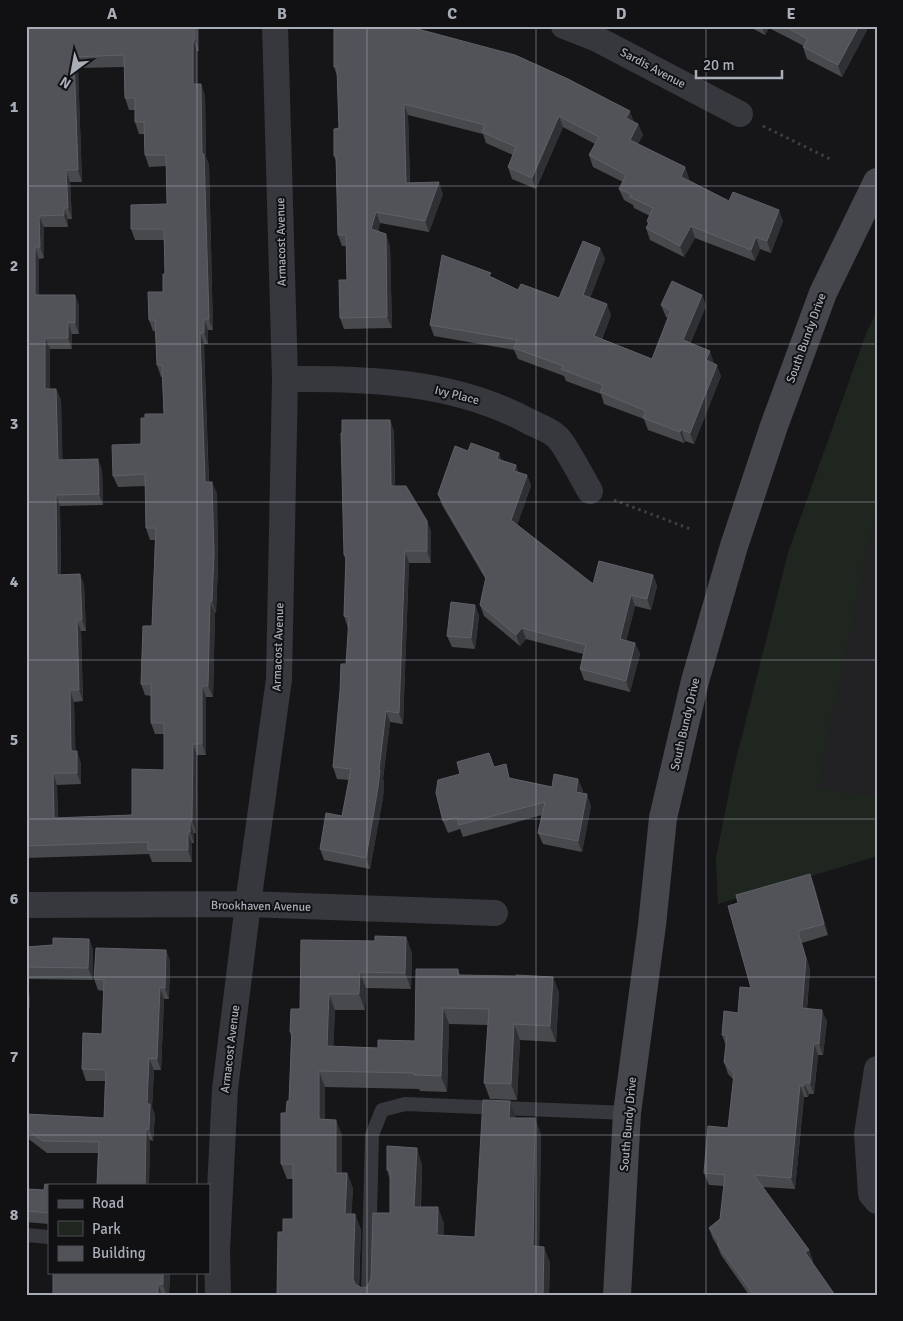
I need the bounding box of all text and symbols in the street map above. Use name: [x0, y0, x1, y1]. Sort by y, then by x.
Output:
text: A: [107, 4, 118, 24]
text: B: [277, 4, 287, 24]
text: C: [447, 4, 457, 24]
text: D: [616, 4, 627, 24]
text: E: [786, 4, 796, 24]
street label: Sardis Avenue: [617, 45, 688, 92]
north arrow: [48, 48, 98, 98]
scale bar: [696, 48, 782, 80]
text: 20 m: [703, 56, 734, 74]
text: N: [57, 73, 74, 92]
text: 1: [10, 97, 19, 117]
street label: Armacost Avenue: [273, 197, 290, 287]
text: 2: [10, 256, 18, 276]
street label: South Bundy Drive: [783, 291, 830, 385]
street label: Ivy Place: [433, 383, 481, 408]
text: 3: [10, 414, 18, 434]
text: 4: [10, 572, 19, 592]
street label: Armacost Avenue: [269, 602, 288, 692]
street label: South Bundy Drive: [668, 676, 703, 772]
text: 5: [10, 730, 18, 750]
text: 6: [10, 889, 19, 909]
street label: Brookhaven Avenue: [211, 898, 311, 915]
street label: Armacost Avenue: [218, 1004, 243, 1094]
text: 7: [10, 1047, 19, 1067]
street label: South Bundy Drive: [617, 1076, 640, 1172]
legend: [48, 1184, 210, 1274]
text: Road: [92, 1194, 124, 1212]
text: 8: [10, 1205, 19, 1225]
text: Park: [92, 1220, 121, 1238]
text: Building: [92, 1244, 146, 1262]

